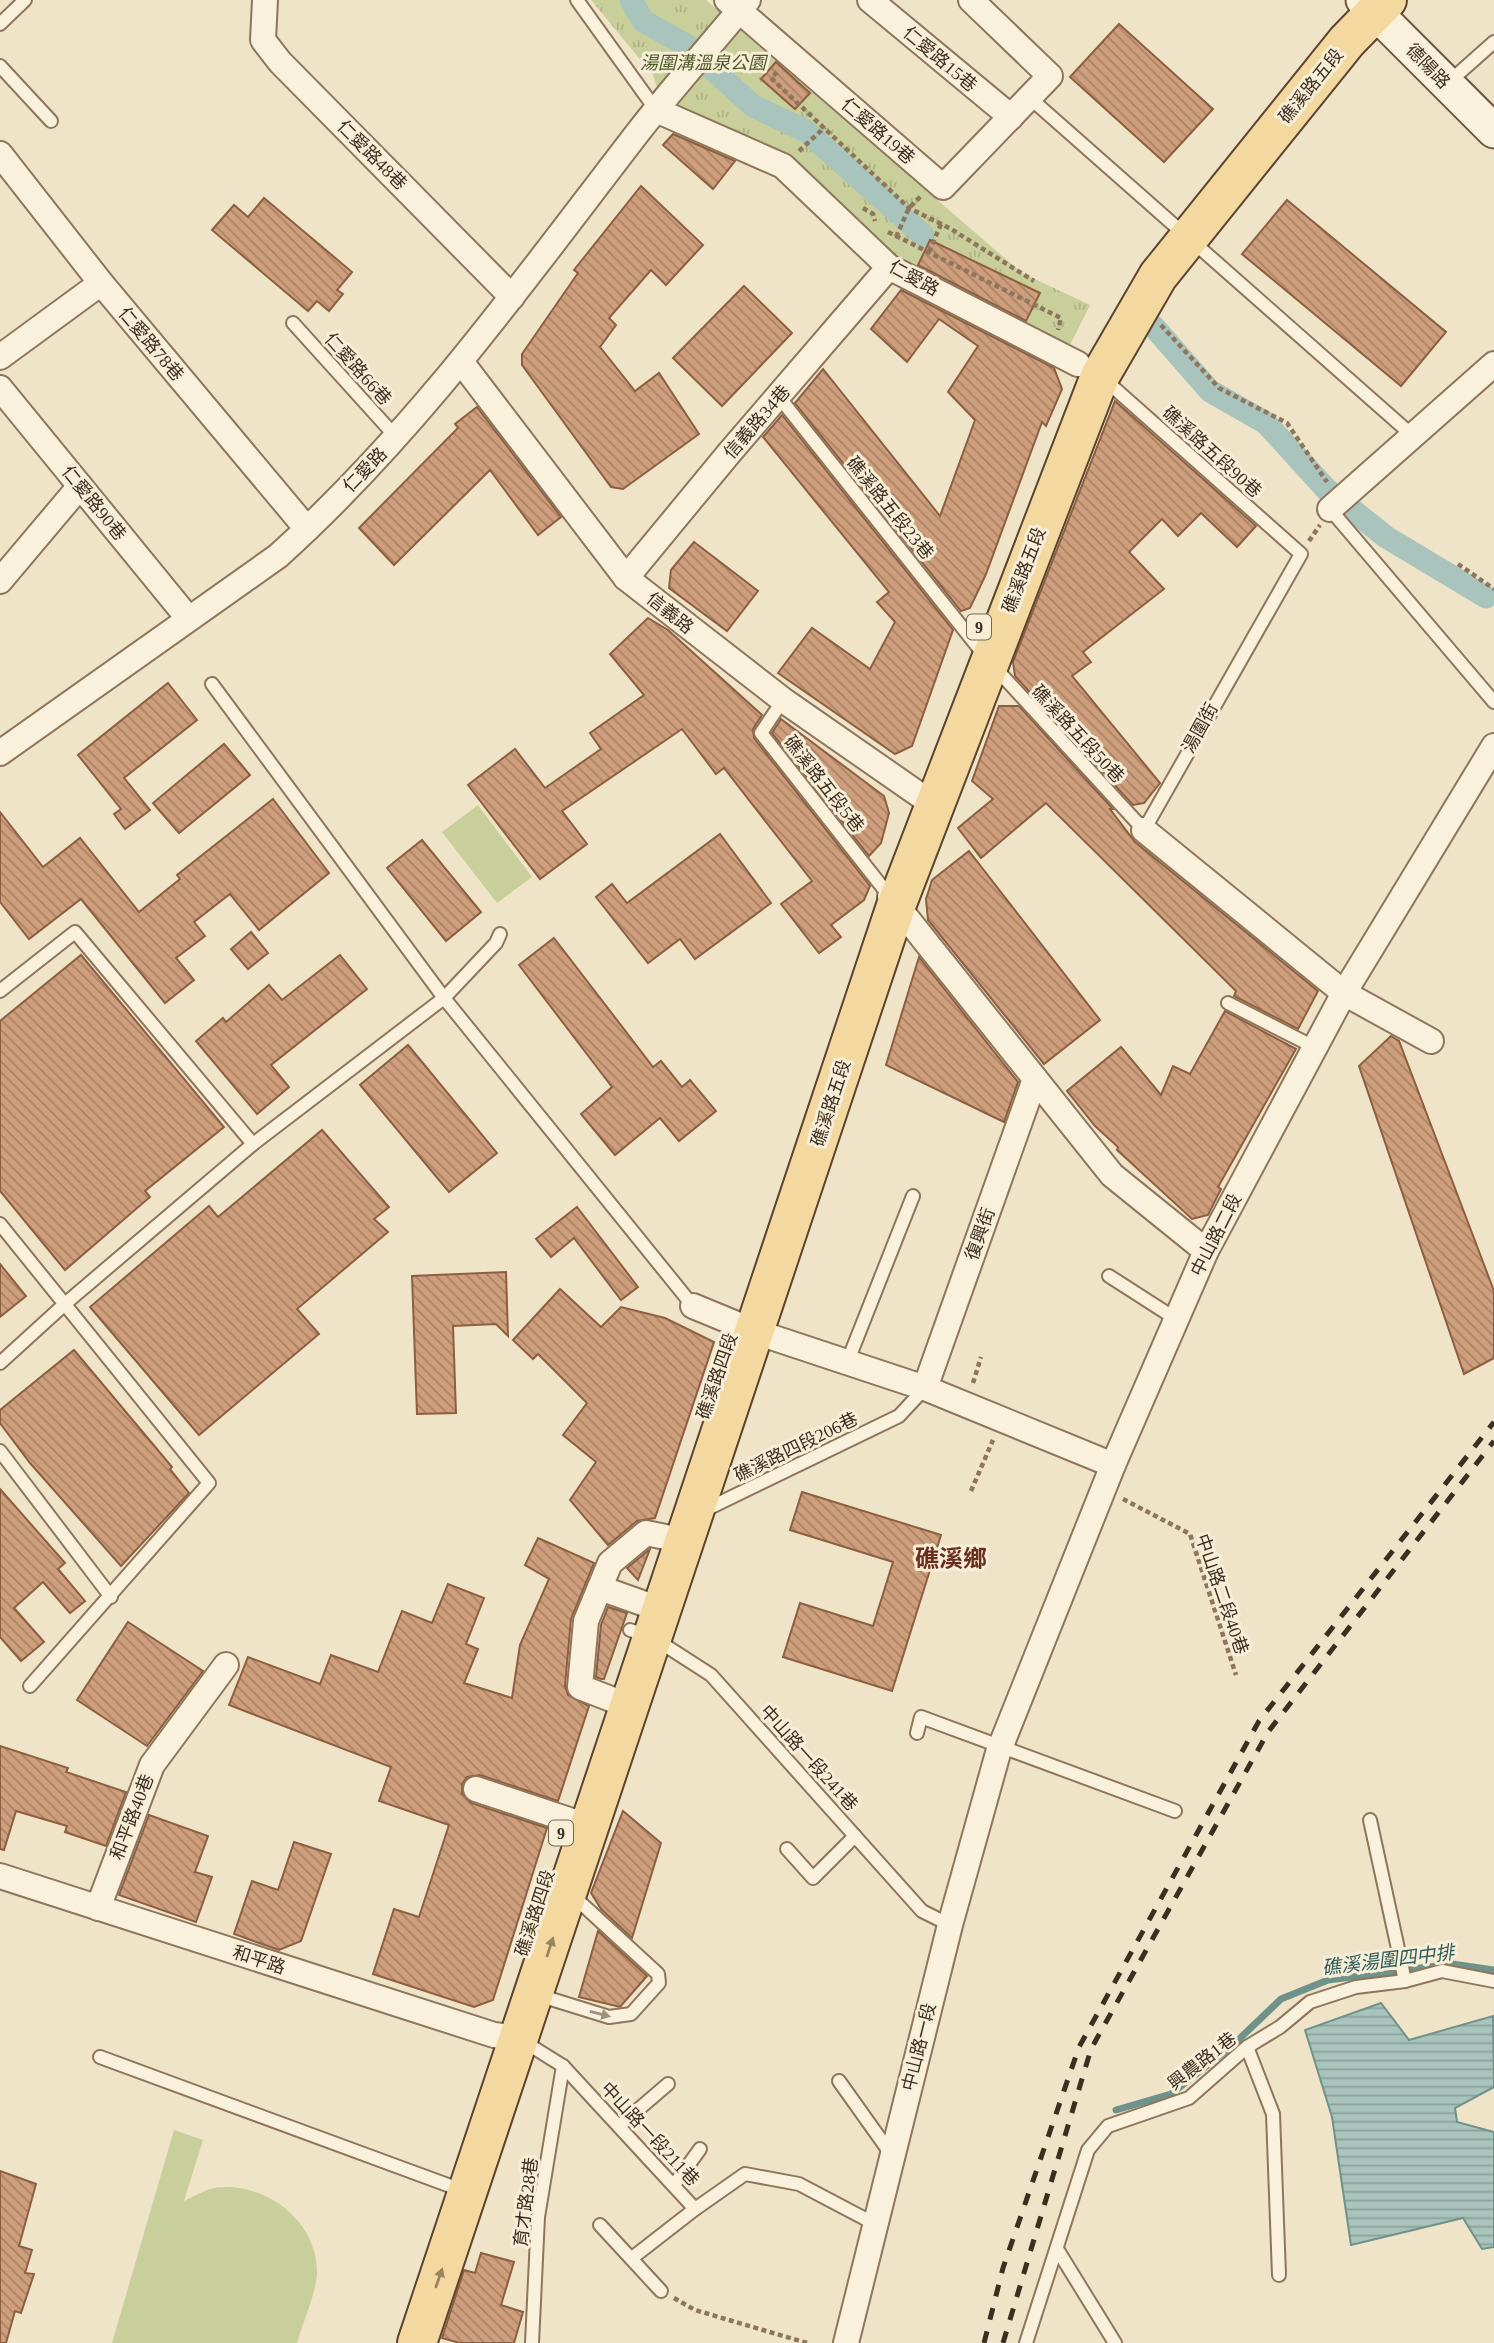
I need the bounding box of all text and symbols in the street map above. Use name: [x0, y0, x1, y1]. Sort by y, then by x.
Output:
street label: 仁愛路15巷: [899, 22, 981, 96]
street label: 德陽路: [1402, 40, 1454, 92]
street label: 礁溪路五段: [1275, 45, 1347, 127]
park label: 湯圍溝溫泉公園: [640, 53, 769, 73]
street label: 仁愛路19巷: [837, 94, 919, 168]
street label: 仁愛路48巷: [333, 116, 411, 194]
street label: 仁愛路: [886, 256, 942, 300]
street label: 仁愛路78巷: [114, 303, 188, 385]
street label: 仁愛路66巷: [320, 329, 396, 409]
street label: 信義路34巷: [720, 381, 794, 463]
street label: 礁溪路五段90巷: [1158, 402, 1266, 502]
street label: 仁愛路: [339, 444, 391, 496]
street label: 礁溪路五段23巷: [843, 453, 937, 563]
street label: 仁愛路90巷: [58, 462, 130, 544]
street label: 礁溪路五段: [999, 524, 1049, 616]
street label: 信義路: [643, 588, 697, 638]
road number: 9: [967, 614, 991, 640]
street label: 礁溪路五段50巷: [1028, 681, 1128, 787]
street label: 湯圍街: [1178, 700, 1222, 756]
street label: 礁溪路五段5巷: [780, 732, 868, 836]
street label: 礁溪路五段: [808, 1057, 854, 1149]
street label: 中山路二段: [1187, 1190, 1245, 1280]
street label: 復興街: [961, 1205, 999, 1263]
street label: 礁溪路四段: [693, 1330, 741, 1422]
street label: 礁溪路四段206巷: [731, 1408, 861, 1486]
street label: 中山路二段40巷: [1192, 1531, 1252, 1657]
district label: 礁溪鄉: [915, 1546, 987, 1572]
street label: 中山路一段241巷: [756, 1701, 862, 1815]
street label: 和平路40巷: [107, 1771, 157, 1863]
road number: 9: [549, 1820, 573, 1845]
street label: 礁溪路四段: [512, 1867, 558, 1959]
one-way arrow: [546, 1936, 556, 1957]
water label: 礁溪湯圍四中排: [1321, 1941, 1458, 1979]
street label: 和平路: [230, 1942, 288, 1978]
street label: 中山路一段: [898, 2001, 940, 2093]
one-way arrow: [589, 2009, 611, 2020]
street label: 興農路1巷: [1164, 2028, 1240, 2094]
street label: 中山路一段211巷: [597, 2078, 703, 2190]
street label: 育才路28巷: [511, 2156, 541, 2248]
one-way arrow: [434, 2268, 445, 2289]

